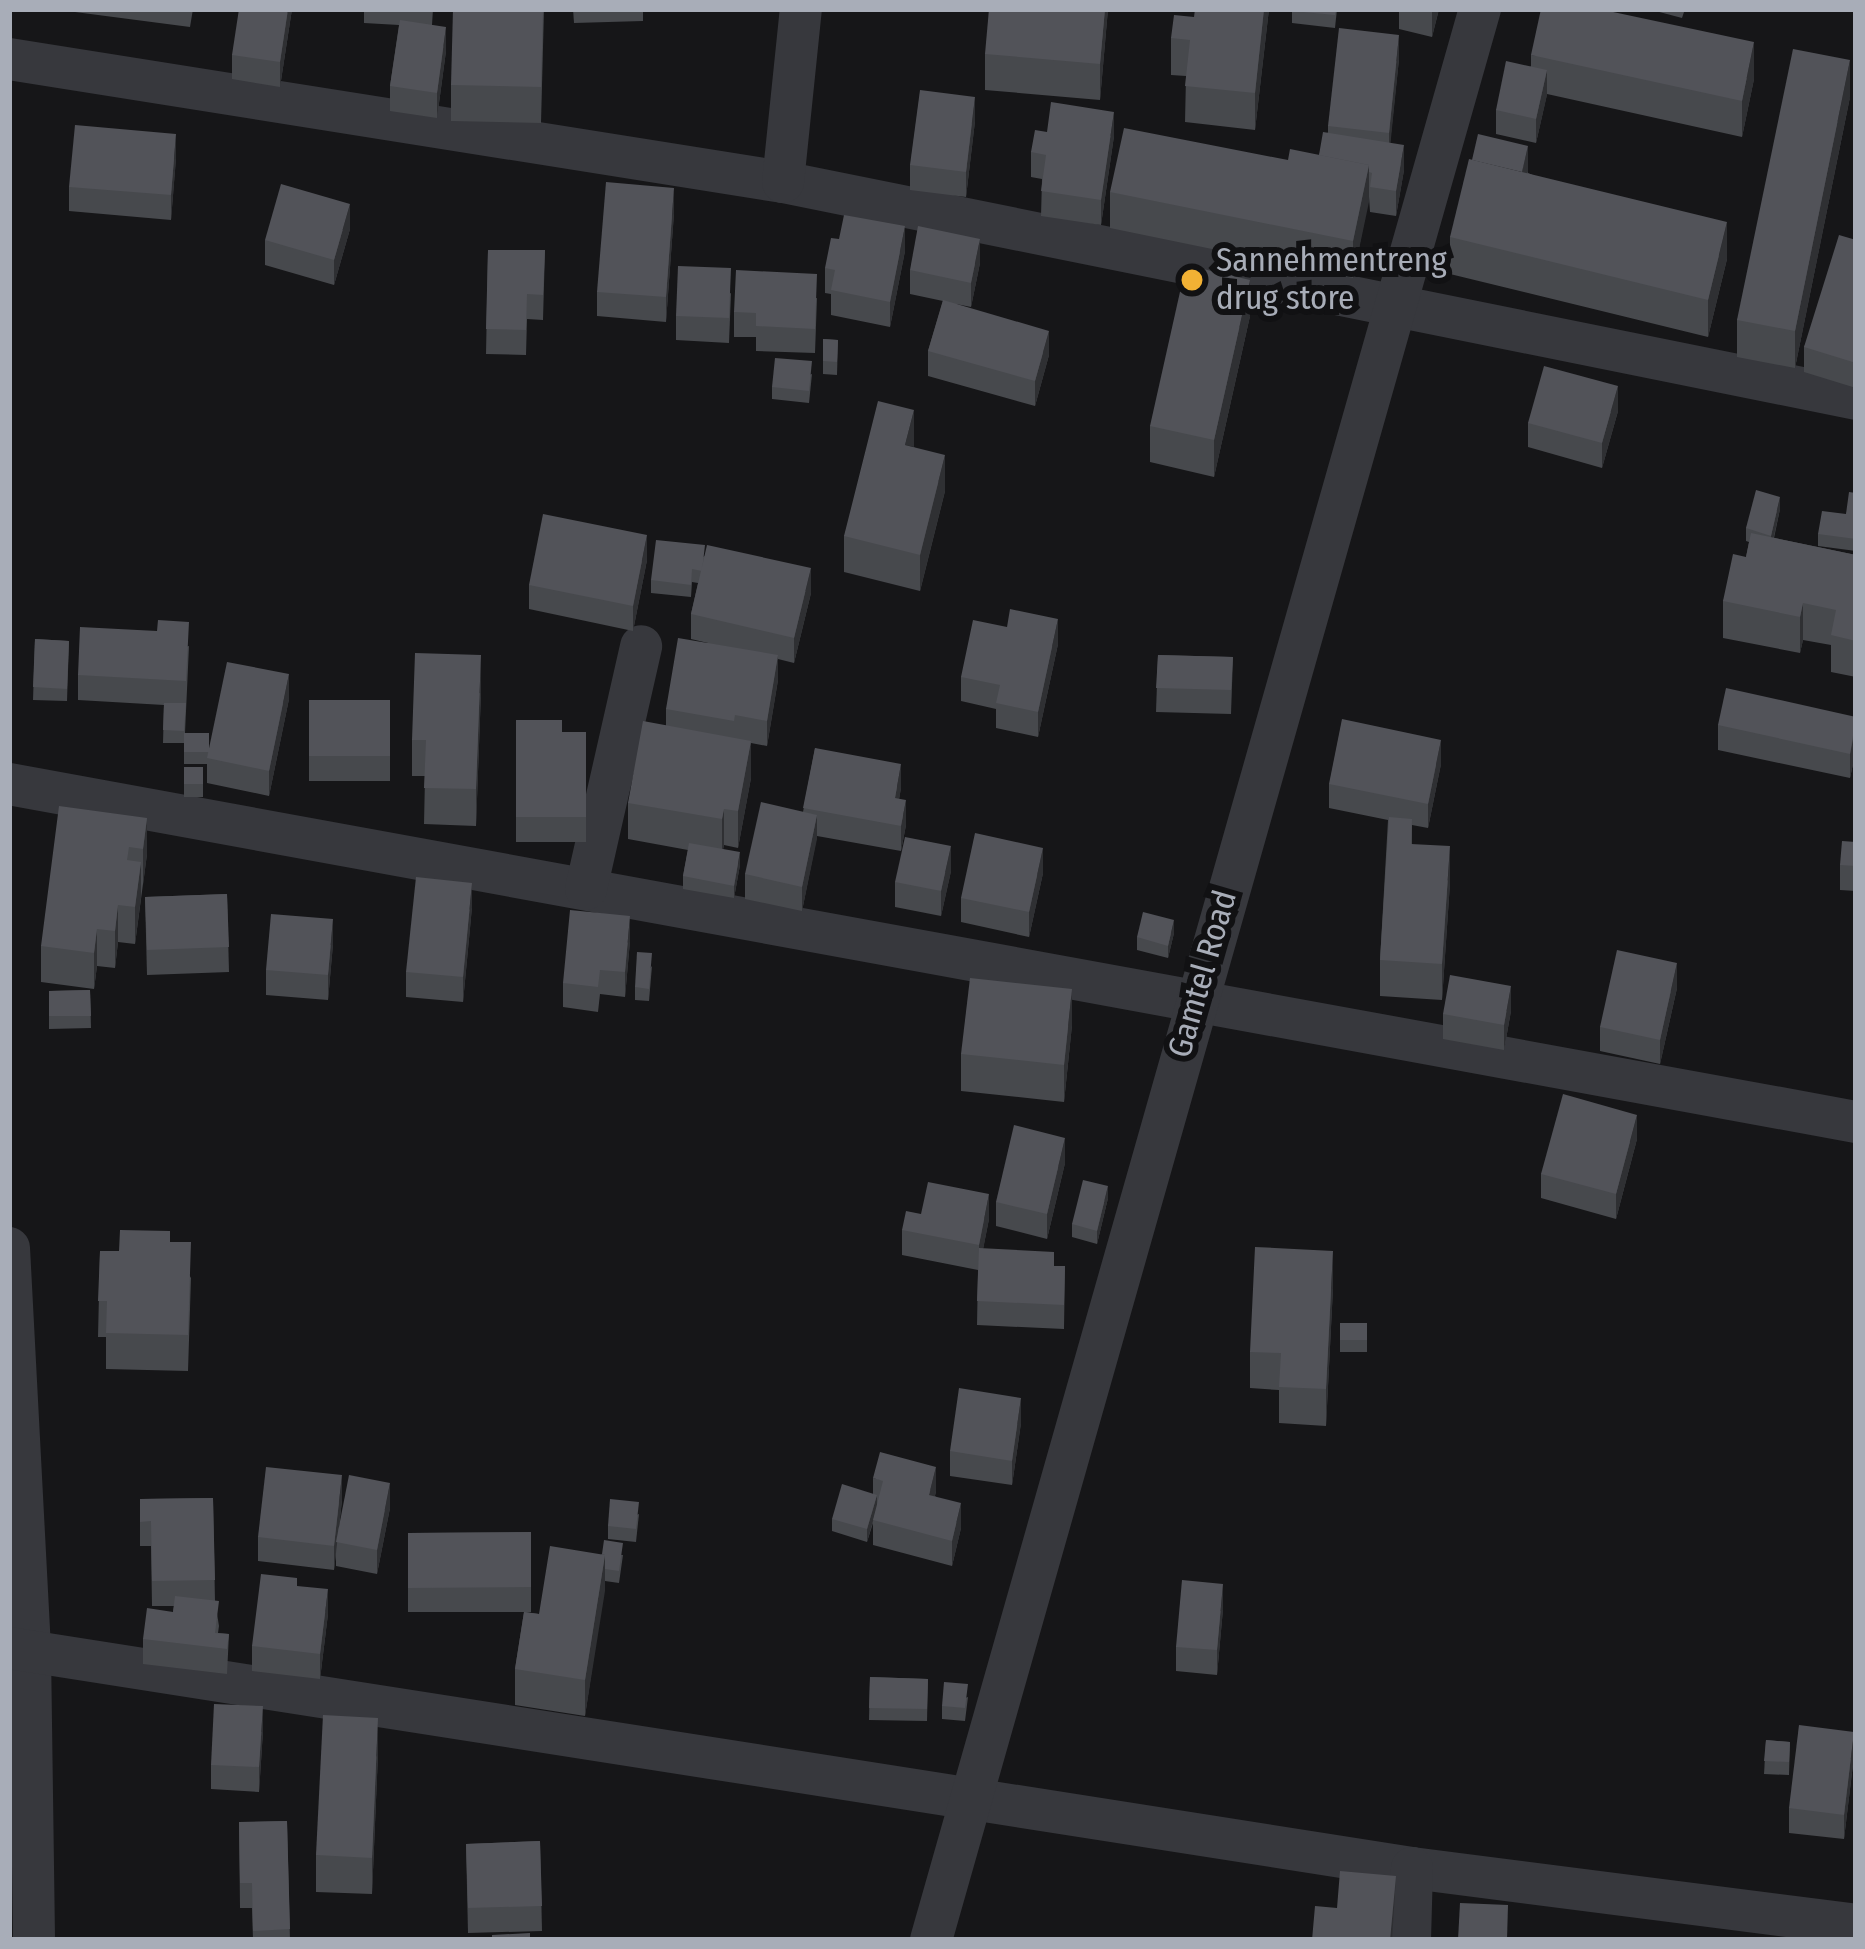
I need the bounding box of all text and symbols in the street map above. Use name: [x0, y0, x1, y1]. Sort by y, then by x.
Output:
place label: Sannehmentreng drug store: [1216, 241, 1447, 319]
marker: Sannehmentreng drug store: [1179, 267, 1205, 293]
street label: Gamtel Road: [1160, 886, 1246, 1062]

